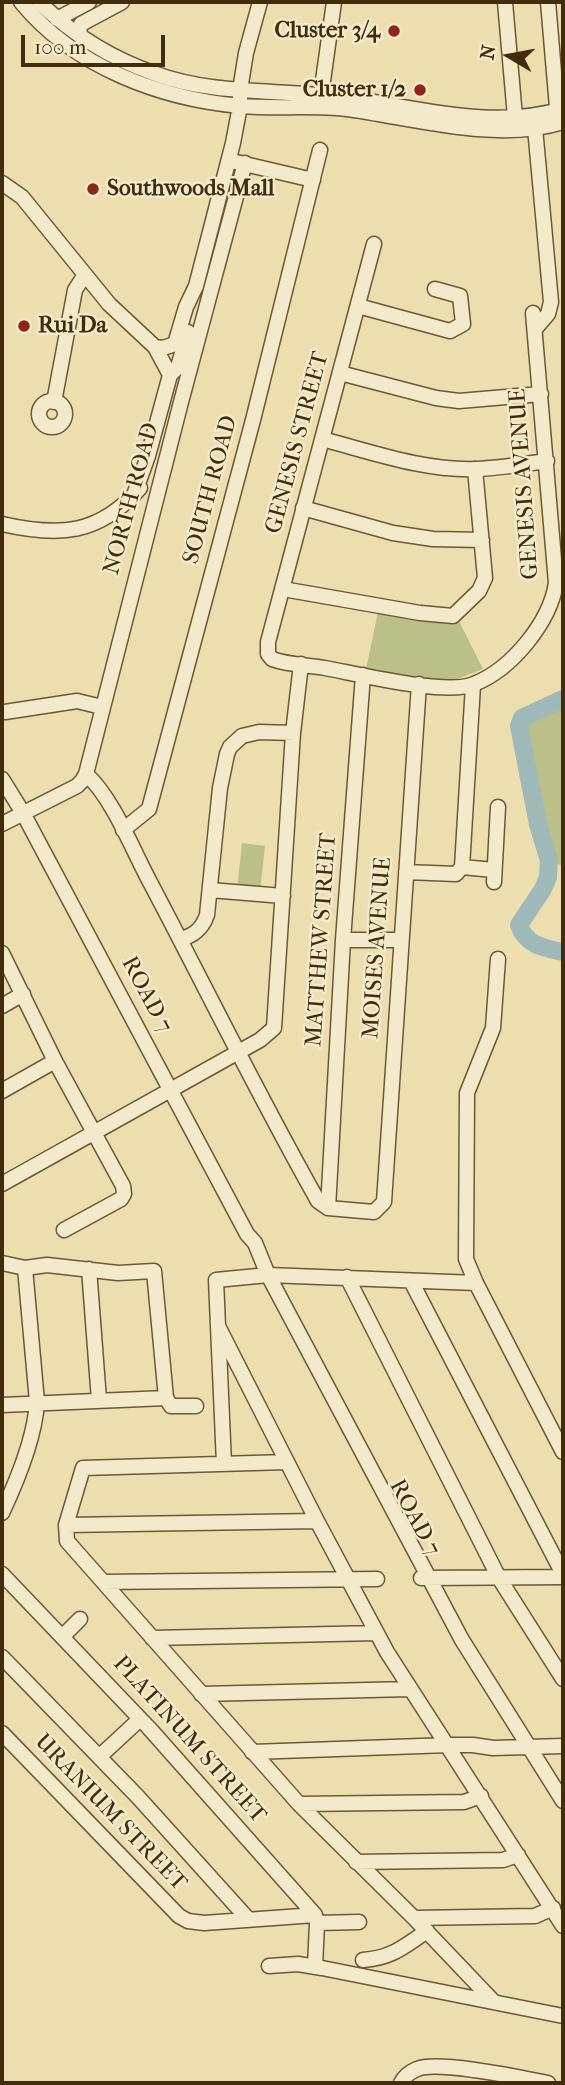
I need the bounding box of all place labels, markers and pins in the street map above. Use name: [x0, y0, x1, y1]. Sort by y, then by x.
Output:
place label: Cluster 3/4: [275, 17, 380, 45]
marker: Cluster 3/4: [386, 23, 402, 39]
place label: Cluster 1/2: [303, 76, 406, 104]
marker: Cluster 1/2: [412, 82, 428, 98]
place label: Southwoods Mall: [107, 175, 274, 203]
marker: Southwoods Mall: [85, 181, 101, 197]
place label: Rui Da: [38, 312, 107, 340]
marker: Rui Da: [16, 318, 32, 334]

